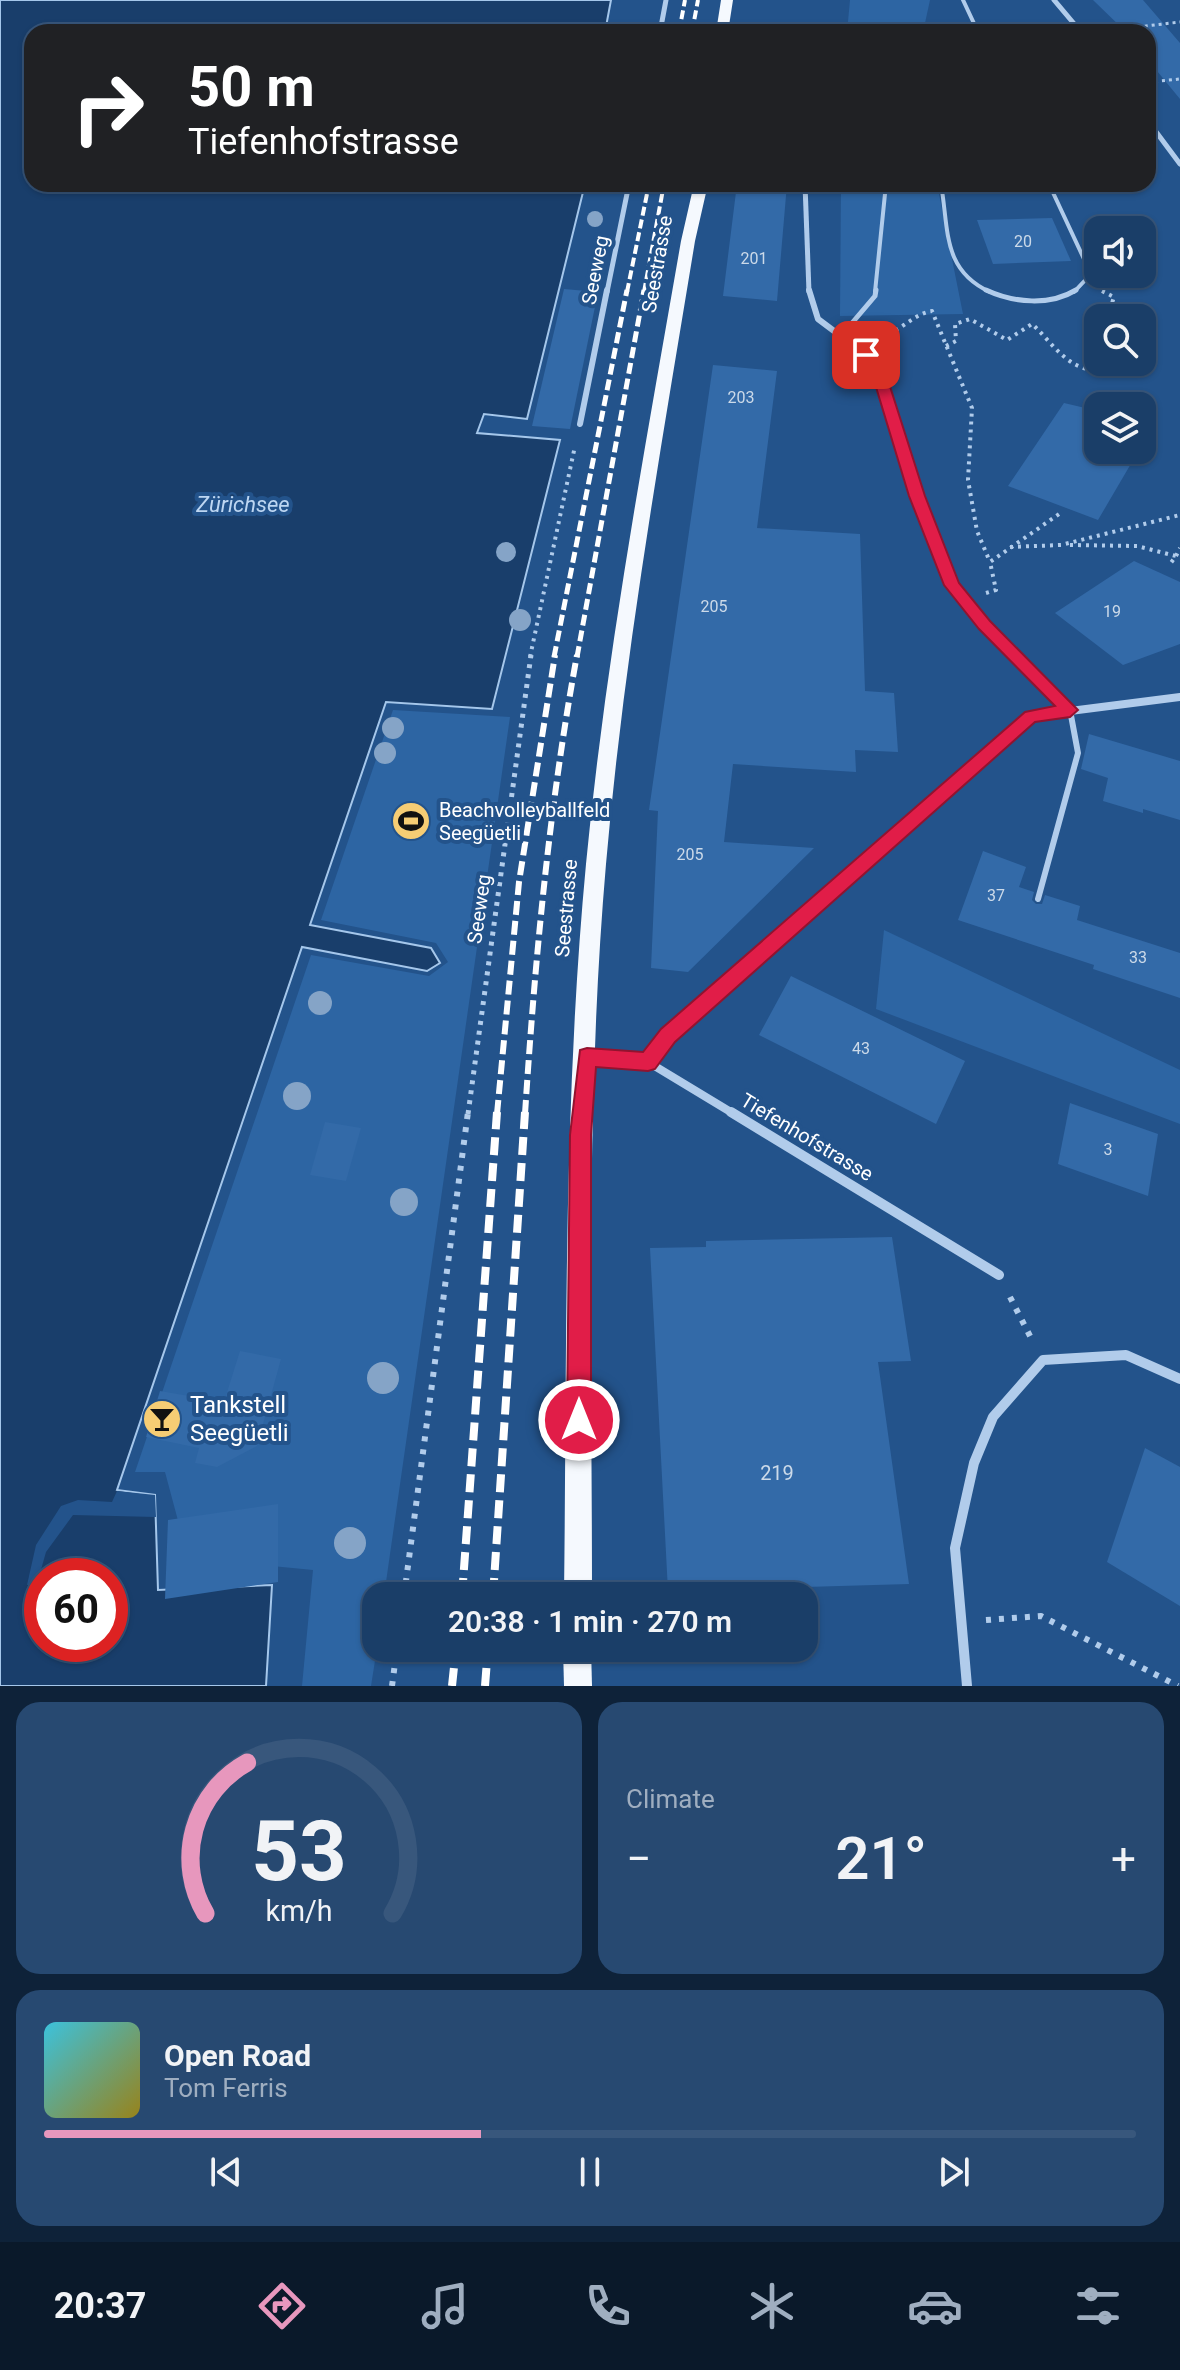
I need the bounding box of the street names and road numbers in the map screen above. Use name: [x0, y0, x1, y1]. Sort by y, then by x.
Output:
street label: Seestrasse: [637, 213, 677, 315]
street label: Seeweg: [577, 233, 613, 307]
street label: Seestrasse: [550, 858, 582, 958]
street label: Seeweg: [462, 873, 496, 945]
street label: Tiefenhofstrasse: [736, 1088, 878, 1186]

